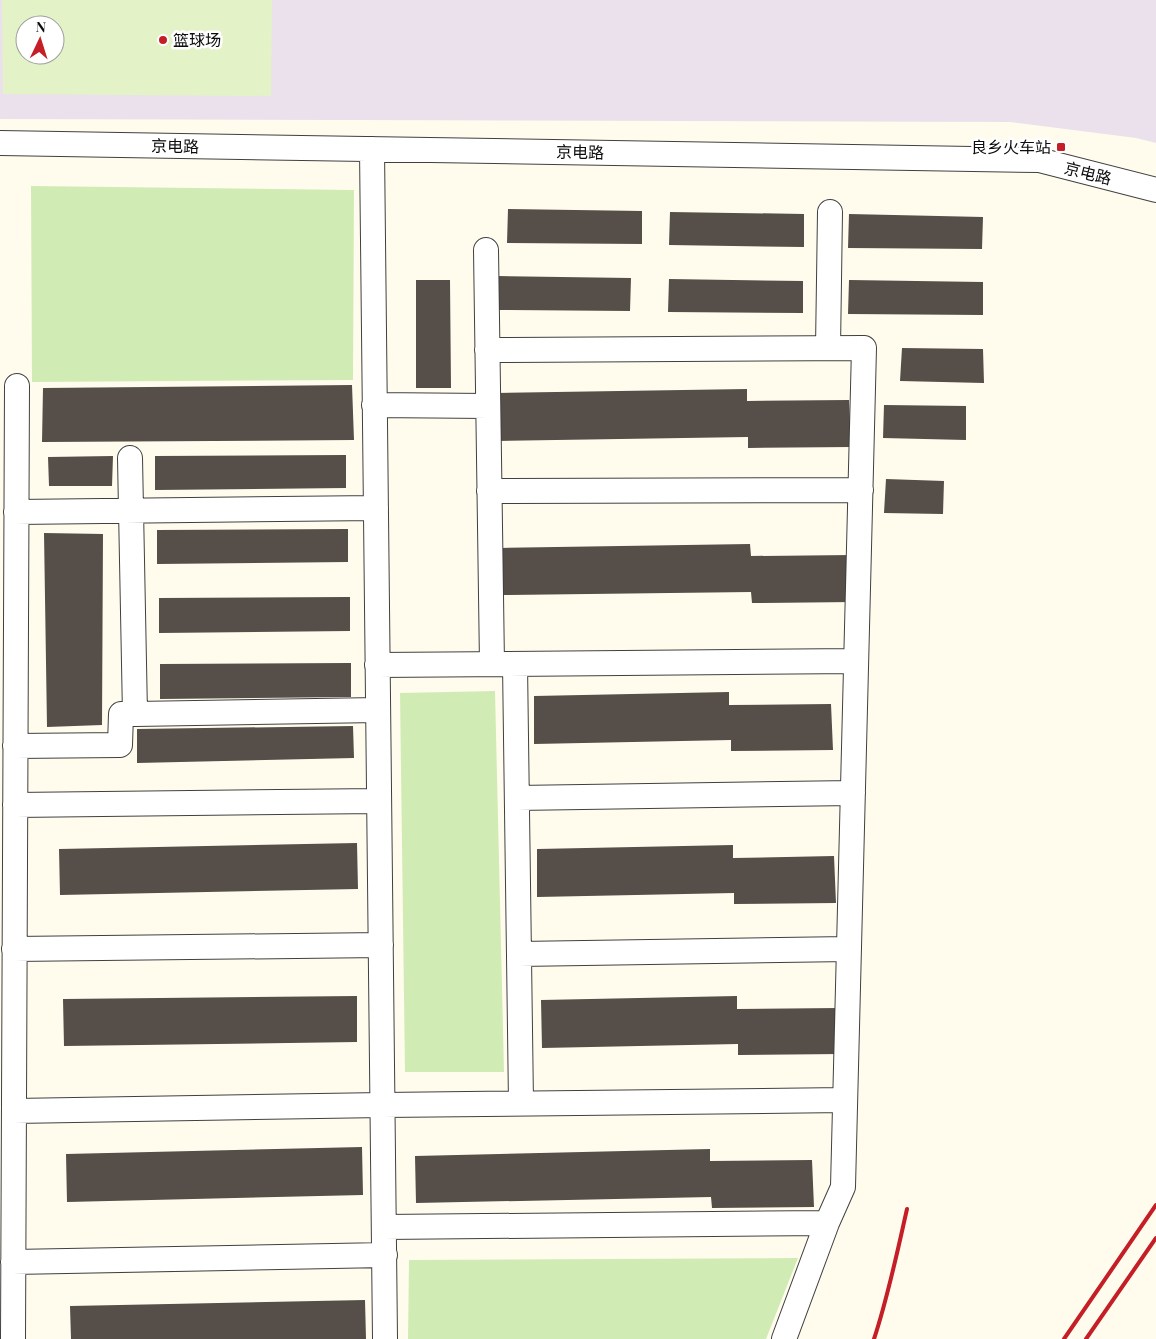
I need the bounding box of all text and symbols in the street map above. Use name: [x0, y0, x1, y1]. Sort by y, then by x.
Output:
north arrow: [15, 15, 65, 65]
text: N: [35, 17, 47, 36]
place label: 篮球场: [173, 29, 221, 50]
marker: 篮球场: [157, 34, 169, 46]
street label: 京电路: [151, 135, 199, 156]
place label: 良乡火车站: [971, 136, 1051, 157]
street label: 京电路: [556, 141, 604, 162]
marker: 良乡火车站: [1055, 141, 1067, 153]
street label: 京电路: [1062, 157, 1114, 189]

